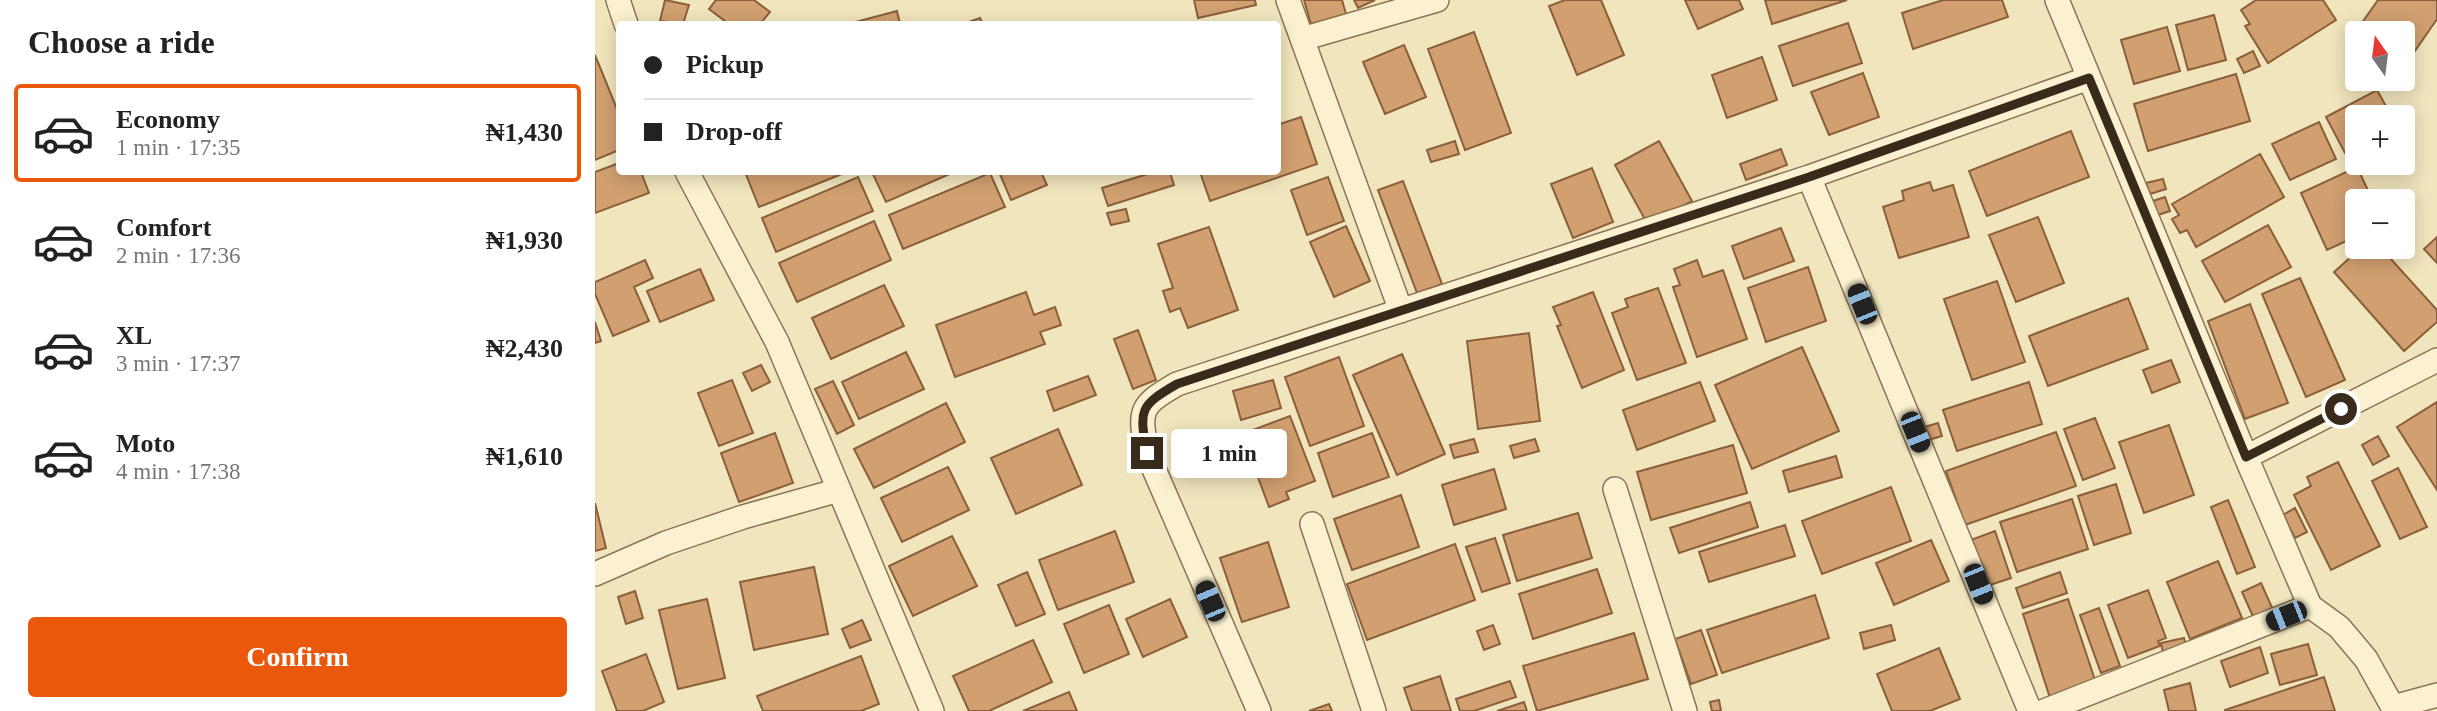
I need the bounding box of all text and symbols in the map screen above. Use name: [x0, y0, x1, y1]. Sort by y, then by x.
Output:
north arrow: [2345, 21, 2415, 91]
map controls: [2345, 21, 2415, 259]
text: Choose a ride: [28, 24, 215, 60]
text: Pickup: [686, 50, 764, 79]
icon: car: [32, 102, 95, 165]
text: Economy: [116, 105, 220, 134]
button: +: [2345, 105, 2415, 175]
text: Drop-off: [686, 117, 782, 146]
text: ₦1,430: [486, 118, 563, 147]
text: 1 min · 17:35: [116, 135, 241, 160]
button: −: [2345, 189, 2415, 259]
icon: car: [32, 210, 95, 273]
text: Comfort: [116, 213, 211, 242]
text: ₦1,930: [486, 226, 563, 255]
text: 2 min · 17:36: [116, 243, 241, 268]
car: [1845, 281, 1880, 327]
icon: car: [32, 318, 95, 381]
text: XL: [116, 321, 152, 350]
text: ₦2,430: [486, 334, 563, 363]
text: 3 min · 17:37: [116, 351, 241, 376]
route start: [2325, 393, 2357, 425]
car: [1898, 409, 1933, 455]
icon: car: [32, 426, 95, 489]
callout: 1 min: [1171, 428, 1287, 477]
text: Moto: [116, 429, 175, 458]
route end: [1131, 437, 1163, 469]
text: 1 min: [1201, 441, 1257, 466]
text: ₦1,610: [486, 442, 563, 471]
text: 4 min · 17:38: [116, 459, 241, 484]
car: [1961, 561, 1996, 607]
car: [1193, 578, 1228, 624]
car: [2263, 598, 2310, 634]
button: Confirm: [28, 617, 567, 697]

